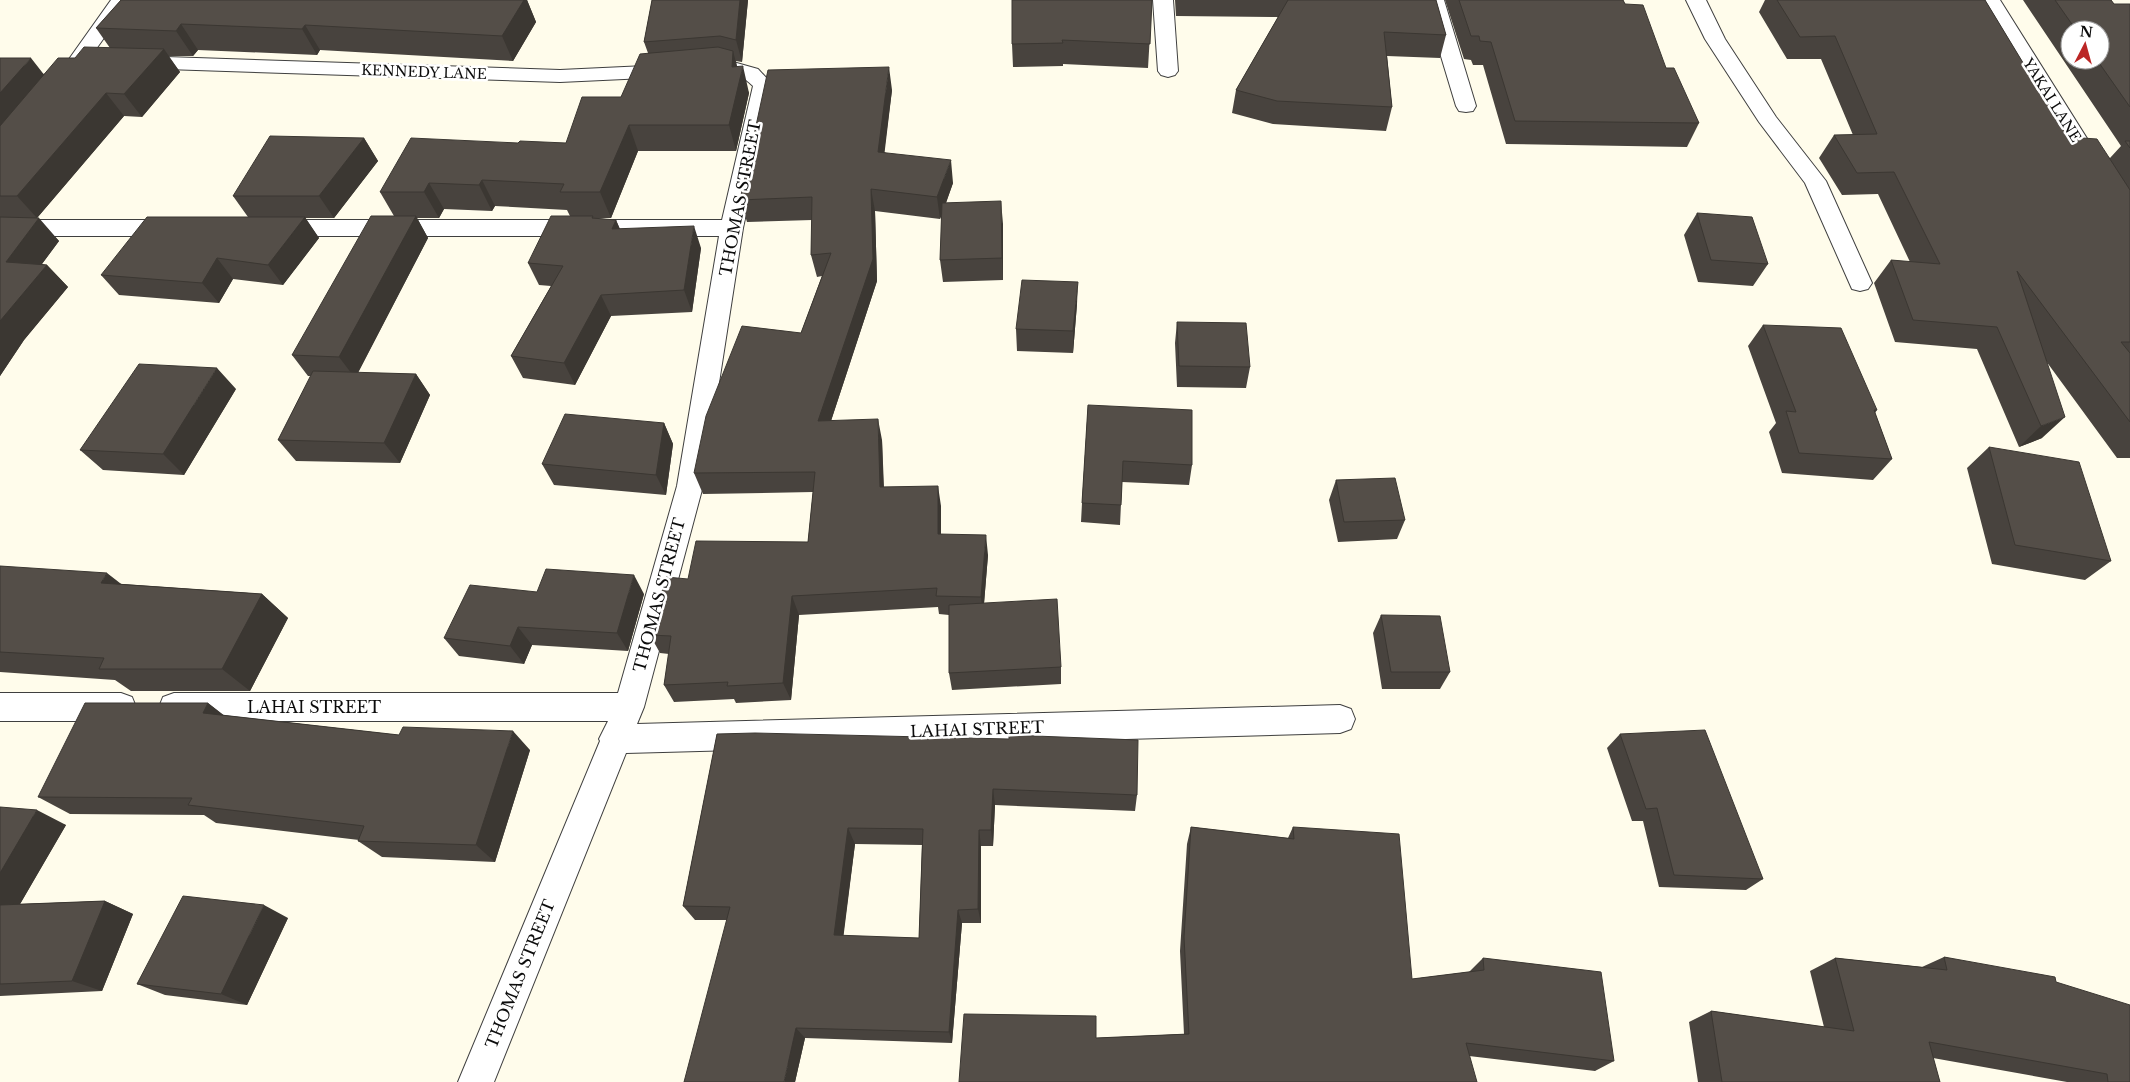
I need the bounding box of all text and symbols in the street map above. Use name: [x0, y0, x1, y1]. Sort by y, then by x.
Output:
north arrow: [2060, 20, 2110, 70]
text: N: [2079, 22, 2094, 42]
street label: YAKAI LANE: [2019, 54, 2085, 145]
street label: KENNEDY LANE: [361, 61, 487, 83]
street label: THOMAS STREET: [715, 118, 765, 278]
street label: THOMAS STREET: [629, 516, 689, 674]
street label: LAHAI STREET: [247, 697, 381, 717]
street label: LAHAI STREET: [910, 717, 1045, 741]
street label: THOMAS STREET: [481, 897, 559, 1051]

